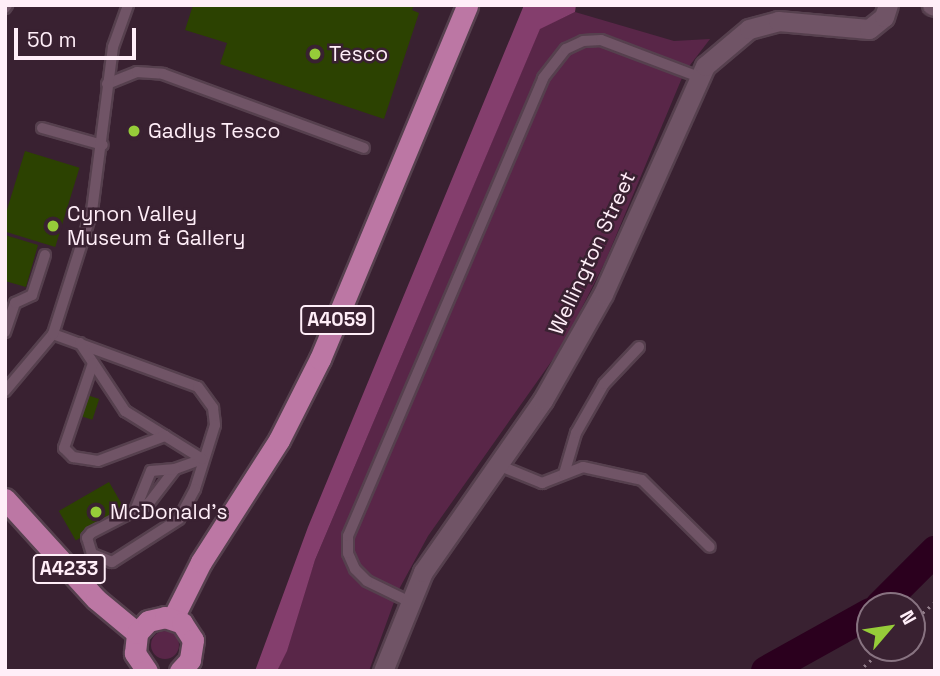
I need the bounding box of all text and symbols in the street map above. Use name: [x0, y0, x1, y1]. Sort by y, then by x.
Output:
scale bar: [18, 14, 140, 58]
text: 50 m: [27, 26, 77, 53]
place label: Tesco: [329, 41, 388, 67]
marker: Tesco: [307, 46, 323, 62]
place label: Gadlys Tesco: [148, 118, 281, 144]
marker: Gadlys Tesco: [126, 123, 142, 139]
street label: Wellington Street: [543, 167, 641, 339]
place label: Cynon Valley Museum & Gallery: [67, 201, 245, 251]
marker: Cynon Valley Museum & Gallery: [45, 218, 61, 234]
road number: A4059: [298, 304, 376, 336]
place label: McDonald's: [110, 499, 228, 525]
marker: McDonald's: [88, 504, 104, 520]
road number: A4233: [32, 554, 106, 584]
north arrow: [856, 592, 926, 662]
text: N: [894, 606, 922, 629]

